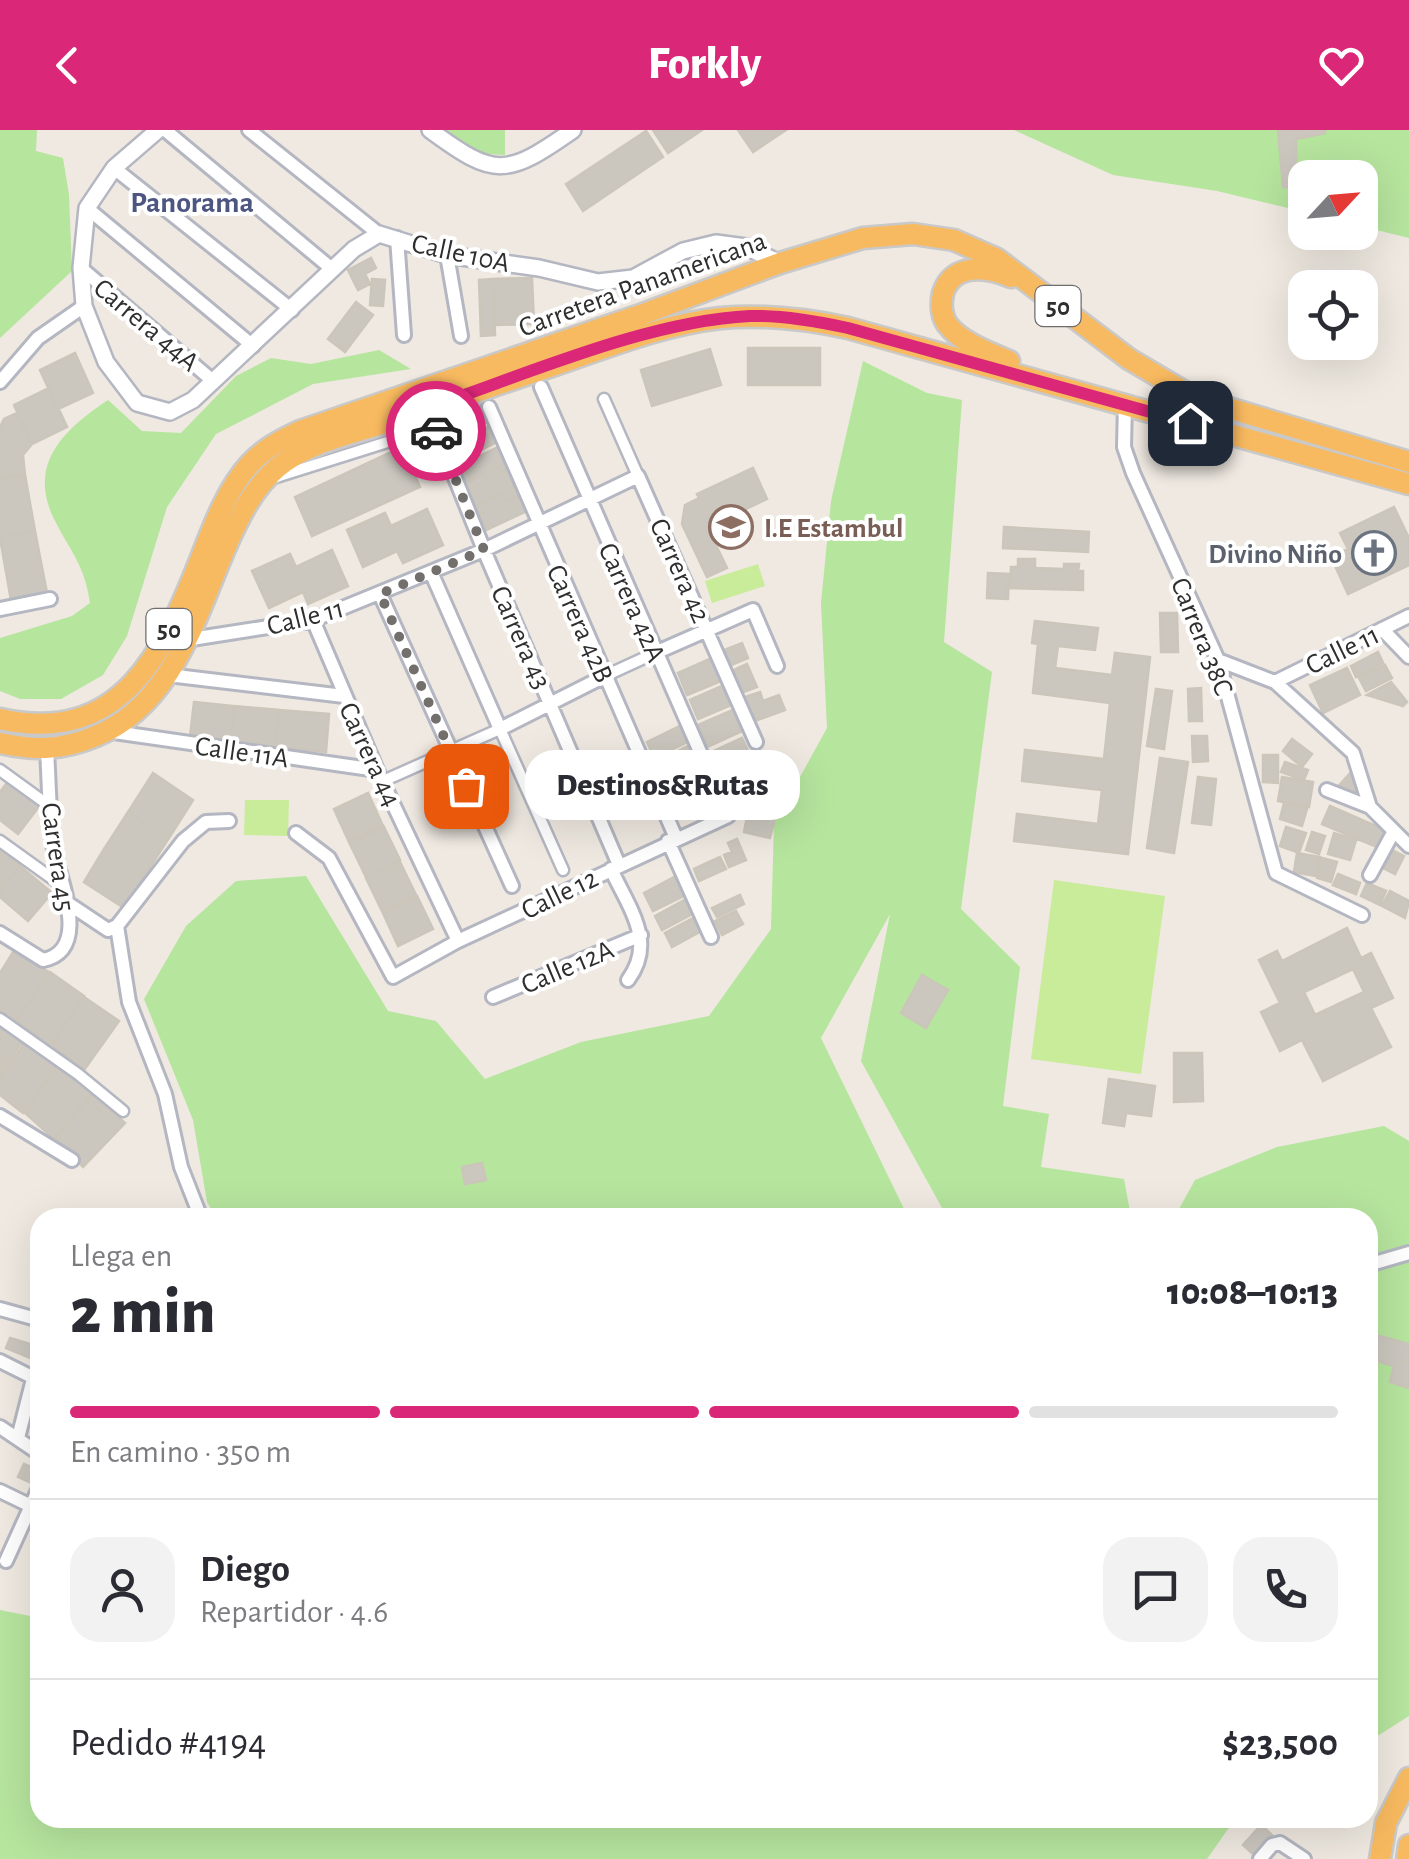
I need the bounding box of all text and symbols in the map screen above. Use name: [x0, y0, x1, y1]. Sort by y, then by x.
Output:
icon: back: [40, 38, 95, 93]
icon: heart: [1314, 38, 1369, 93]
text: Forkly: [648, 42, 761, 87]
north arrow: [1288, 160, 1378, 250]
map controls: [1288, 160, 1378, 360]
district label: Panorama: [130, 188, 254, 218]
street label: Carretera Panamericana: [515, 227, 770, 343]
street label: Calle 10A: [409, 230, 512, 278]
button: locate: [1288, 270, 1378, 360]
street label: Carrera 44A: [88, 274, 204, 377]
road number: 50: [1036, 286, 1080, 326]
courier: [386, 381, 486, 481]
pin: [1148, 381, 1233, 466]
icon: home: [1163, 396, 1218, 451]
icon: car: [409, 404, 464, 459]
school or university icon: I.E Estambul: [708, 504, 754, 550]
street label: Carrera 42: [644, 515, 714, 627]
place label: I.E Estambul: [764, 515, 903, 543]
church icon: Divino Niño: [1351, 530, 1397, 576]
street label: Carrera 42A: [593, 539, 670, 666]
place label: Divino Niño: [1208, 541, 1342, 569]
street label: Carrera 42B: [541, 561, 618, 687]
street label: Carrera 38C: [1165, 574, 1237, 699]
street label: Carrera 43: [485, 582, 555, 694]
street label: Calle 11: [264, 595, 347, 641]
road number: 50: [146, 609, 192, 649]
street label: Calle 11: [1302, 621, 1384, 681]
street label: Carrera 44: [333, 698, 405, 811]
street label: Calle 11A: [193, 733, 290, 773]
pin: [424, 744, 509, 829]
callout: Destinos&Rutas: [526, 751, 801, 821]
icon: bag: [439, 759, 494, 814]
text: Destinos&Rutas: [556, 769, 769, 801]
street label: Carrera 45: [36, 801, 79, 914]
street label: Calle 12: [517, 864, 603, 925]
street label: Calle 12A: [517, 936, 618, 1000]
text: Llega en: [70, 1240, 172, 1272]
text: 10:08–10:13: [1167, 1274, 1338, 1312]
text: 2 min: [70, 1280, 216, 1345]
text: En camino · 350 m: [70, 1436, 291, 1468]
button: person: [70, 1537, 175, 1642]
button: chat: [1103, 1537, 1208, 1642]
button: phone: [1233, 1537, 1338, 1642]
text: Diego: [200, 1551, 290, 1589]
text: Repartidor · 4.6: [200, 1596, 388, 1628]
text: Pedido #4194: [70, 1725, 266, 1763]
text: $23,500: [1222, 1725, 1338, 1763]

